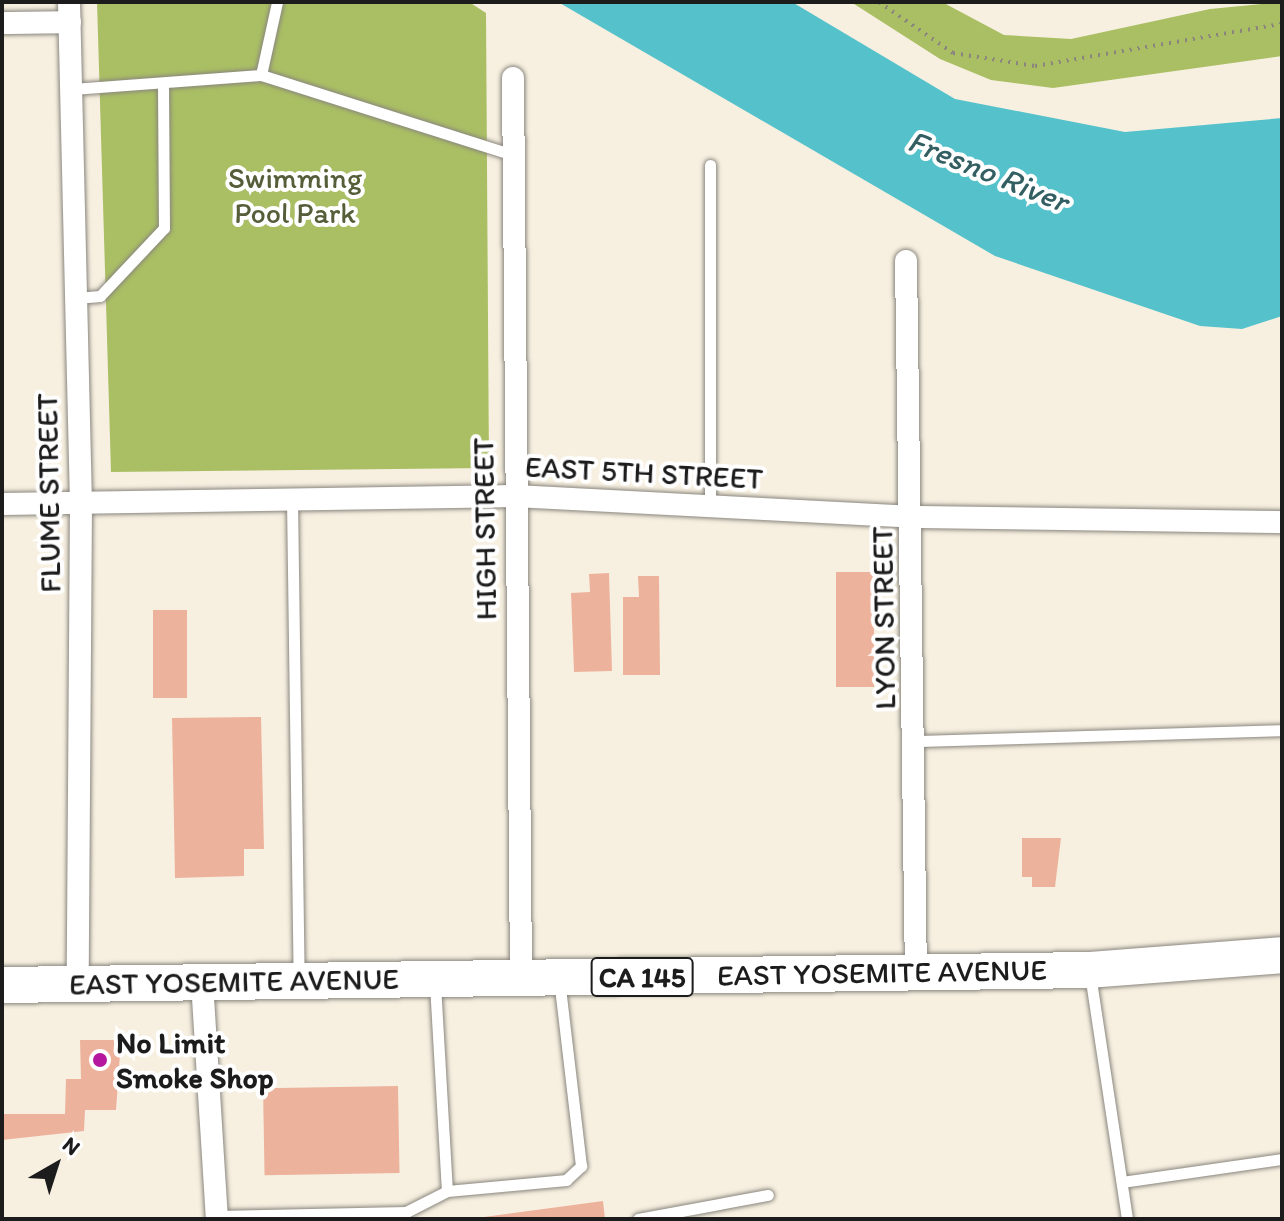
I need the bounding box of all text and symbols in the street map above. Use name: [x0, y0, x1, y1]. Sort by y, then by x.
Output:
water label: Fresno River: [902, 121, 1074, 221]
park label: Swimming Pool Park: [228, 160, 362, 230]
street label: FLUME STREET: [29, 393, 69, 593]
street label: HIGH STREET: [465, 437, 505, 621]
street label: EAST 5TH STREET: [524, 449, 764, 497]
street label: LYON STREET: [864, 526, 904, 710]
street label: EAST YOSEMITE AVENUE: [715, 952, 1049, 994]
road number: CA 145: [590, 953, 694, 1001]
street label: EAST YOSEMITE AVENUE: [67, 961, 401, 1003]
place label: No Limit Smoke Shop: [116, 1025, 273, 1096]
marker: No Limit Smoke Shop: [91, 1051, 109, 1069]
north arrow: [16, 1125, 96, 1205]
text: N: [57, 1131, 86, 1161]

